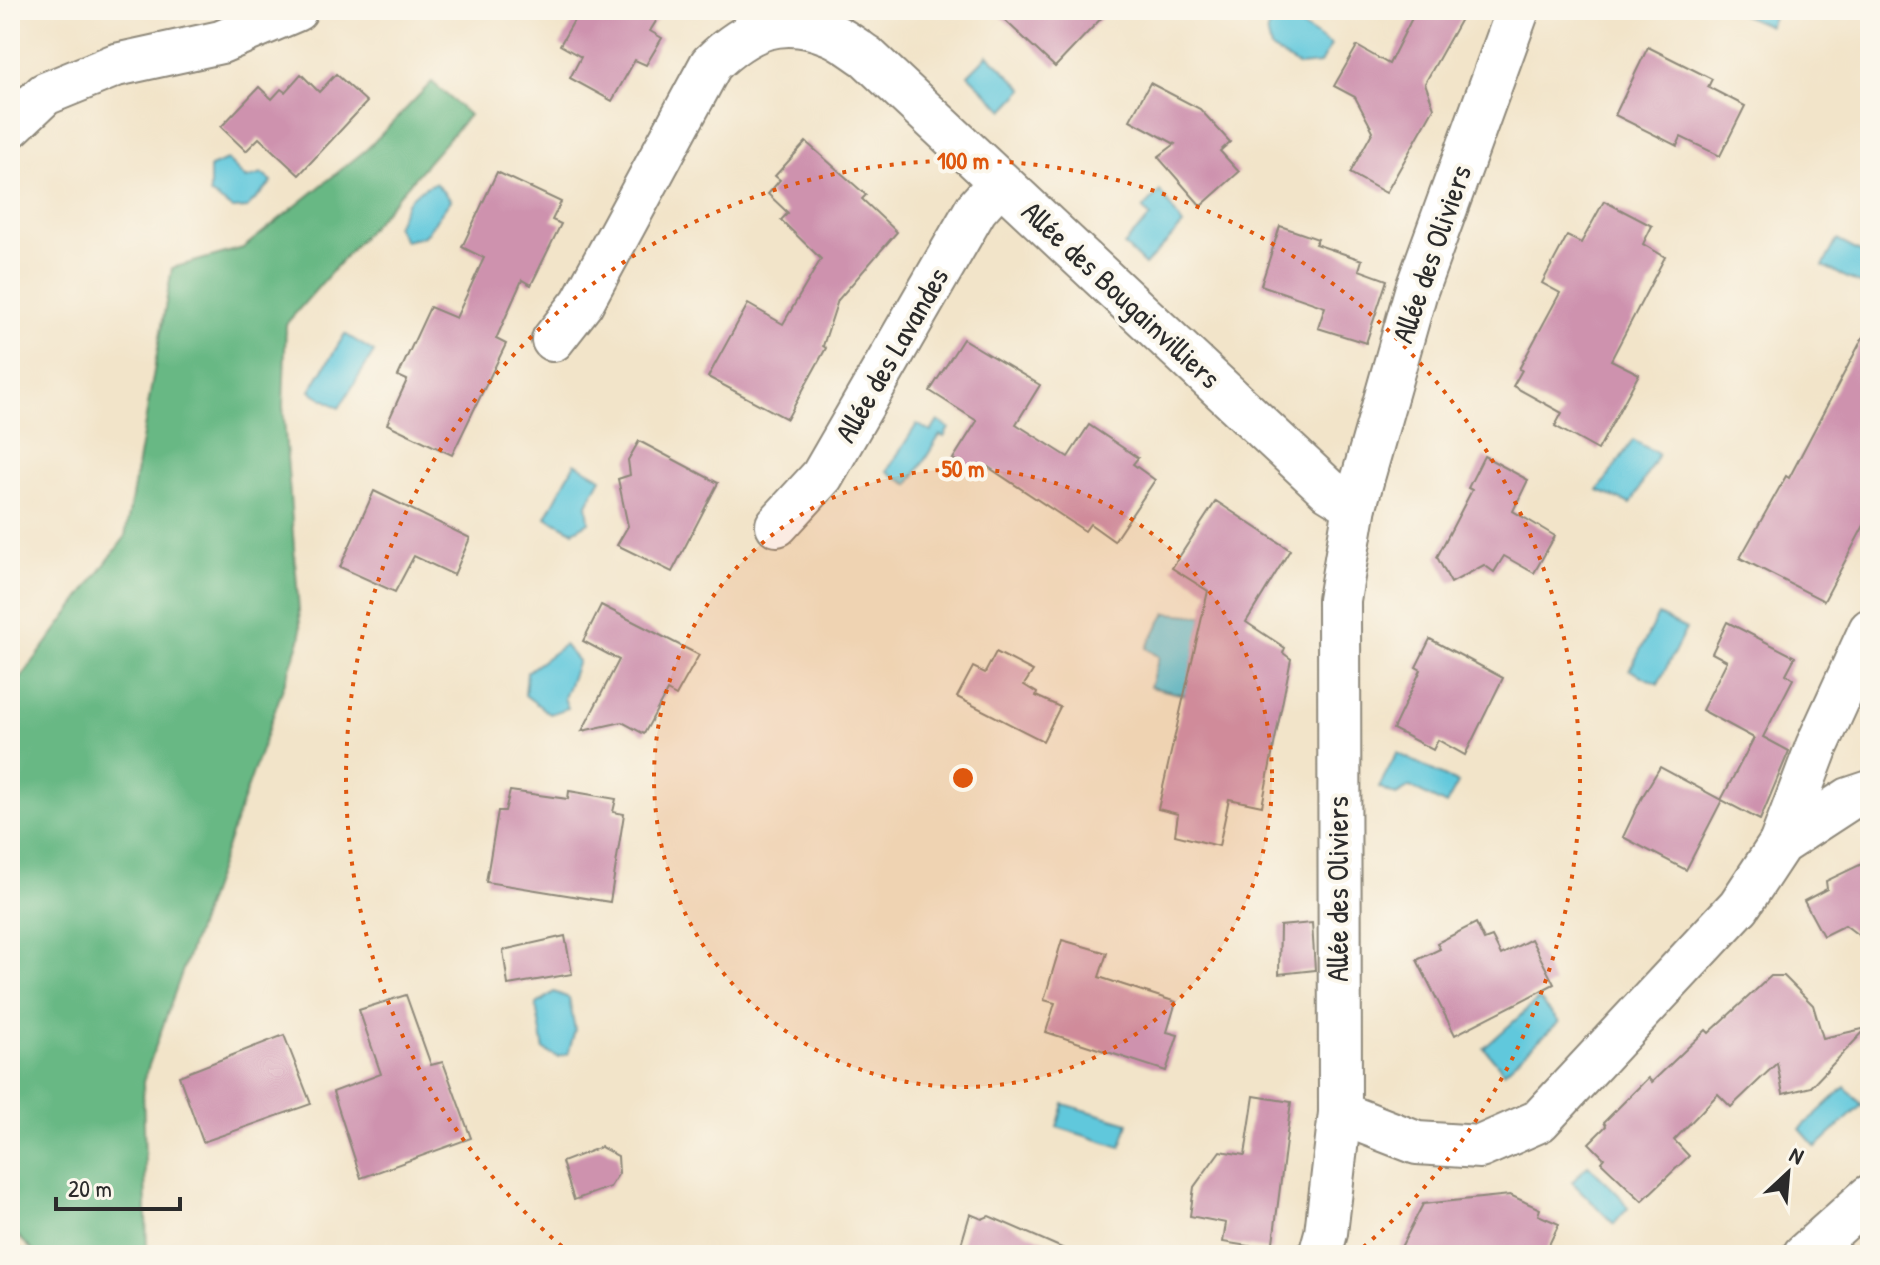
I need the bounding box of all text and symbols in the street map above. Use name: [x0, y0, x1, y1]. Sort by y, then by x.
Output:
text: 100 m: [937, 144, 989, 176]
street label: Allée des Oliviers: [1382, 159, 1480, 348]
street label: Allée des Bougainvilliers: [1013, 191, 1230, 397]
street label: Allée des Lavandes: [825, 260, 957, 449]
text: 50 m: [942, 452, 984, 484]
centre of rings: [949, 764, 977, 792]
street label: Allée des Oliviers: [1317, 796, 1357, 982]
north arrow: [1748, 1133, 1828, 1213]
text: N: [1785, 1139, 1809, 1171]
scale bar: [56, 1161, 180, 1211]
text: 20 m: [68, 1172, 112, 1204]

